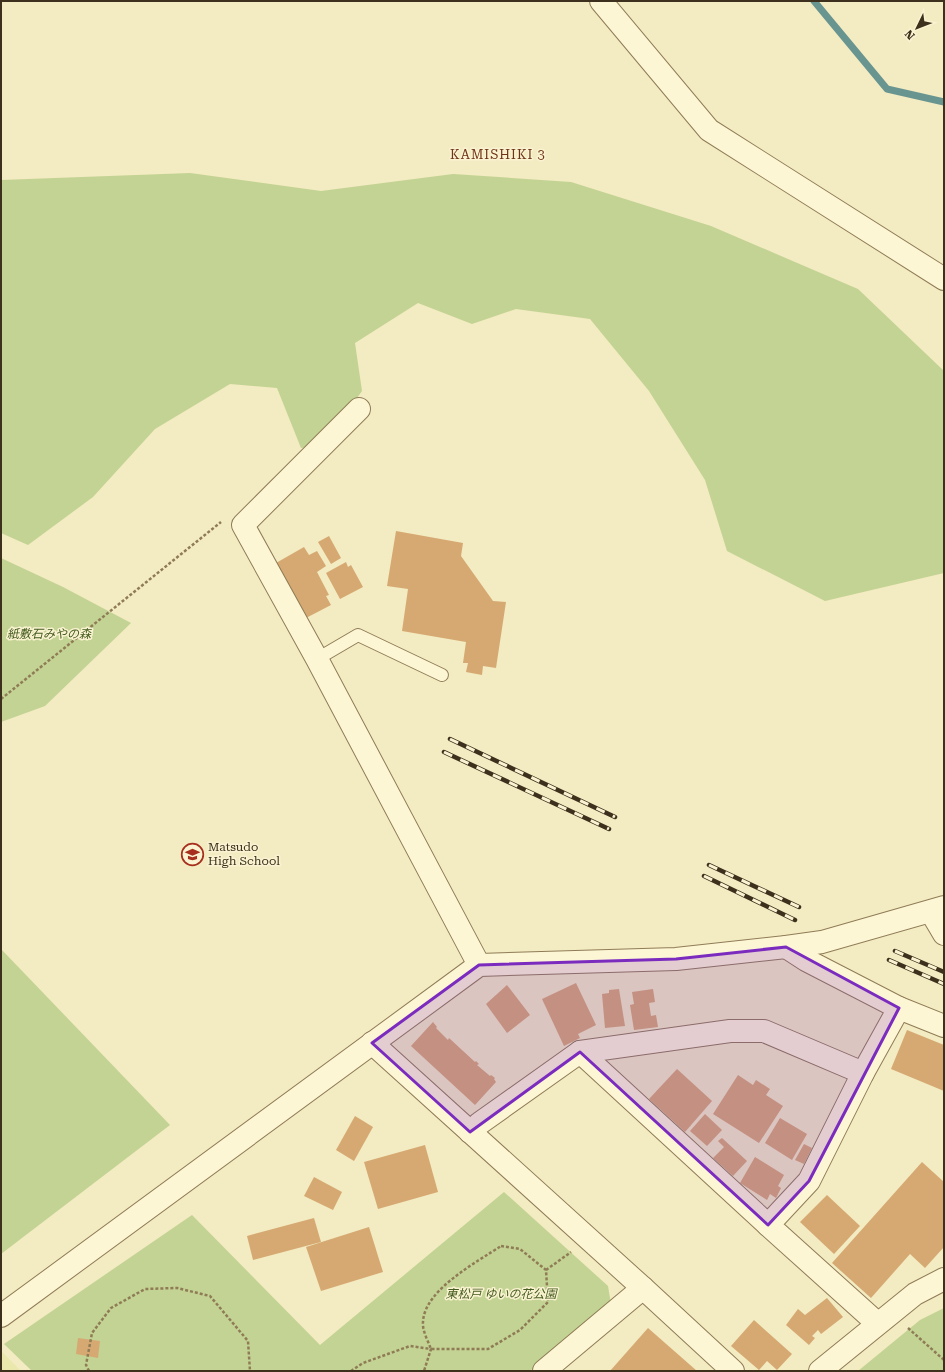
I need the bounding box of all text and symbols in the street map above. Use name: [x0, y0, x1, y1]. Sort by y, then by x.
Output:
north arrow: [897, 8, 937, 48]
text: N: [902, 27, 918, 42]
district label: KAMISHIKI 3: [450, 147, 546, 162]
park label: 紙敷石みやの森: [7, 627, 92, 641]
place label: Matsudo High School: [208, 840, 280, 868]
school or university icon: Matsudo High School: [179, 841, 205, 867]
park label: 東松戸 ゆいの花公園: [445, 1287, 559, 1301]

